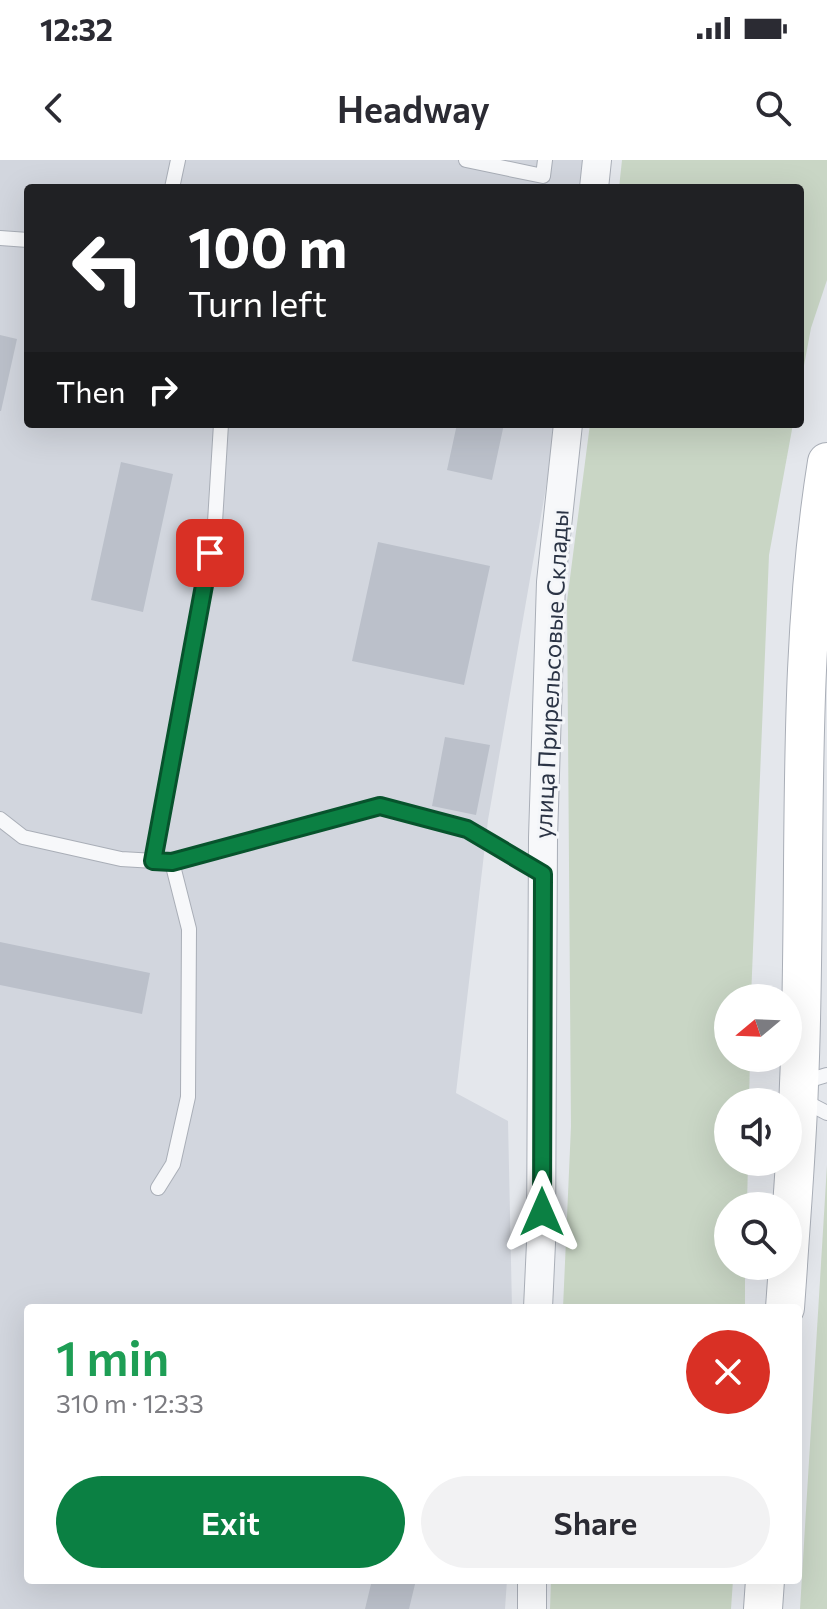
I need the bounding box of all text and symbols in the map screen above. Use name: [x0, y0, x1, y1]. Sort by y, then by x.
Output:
text: 12:32: [40, 10, 113, 47]
icon: back: [32, 86, 76, 130]
text: Headway: [337, 86, 490, 130]
icon: search: [751, 86, 795, 130]
text: 100 m: [188, 211, 347, 280]
icon: left: [56, 216, 160, 320]
text: Turn left: [188, 280, 327, 324]
icon: right: [141, 368, 185, 412]
text: Then: [56, 372, 125, 409]
street label: улица Прирельсовые Склады: [527, 509, 574, 839]
pin: [176, 519, 244, 587]
icon: arrive: [188, 531, 232, 575]
north arrow: [714, 984, 802, 1072]
map controls: [714, 984, 802, 1280]
button: sound: [714, 1088, 802, 1176]
position arrow: [500, 1170, 584, 1254]
button: search: [714, 1192, 802, 1280]
text: 1 min: [56, 1327, 169, 1386]
button: close: [686, 1330, 770, 1414]
text: 310 m · 12:33: [56, 1387, 204, 1418]
button: Exit: [56, 1476, 405, 1568]
button: Share: [421, 1476, 770, 1568]

